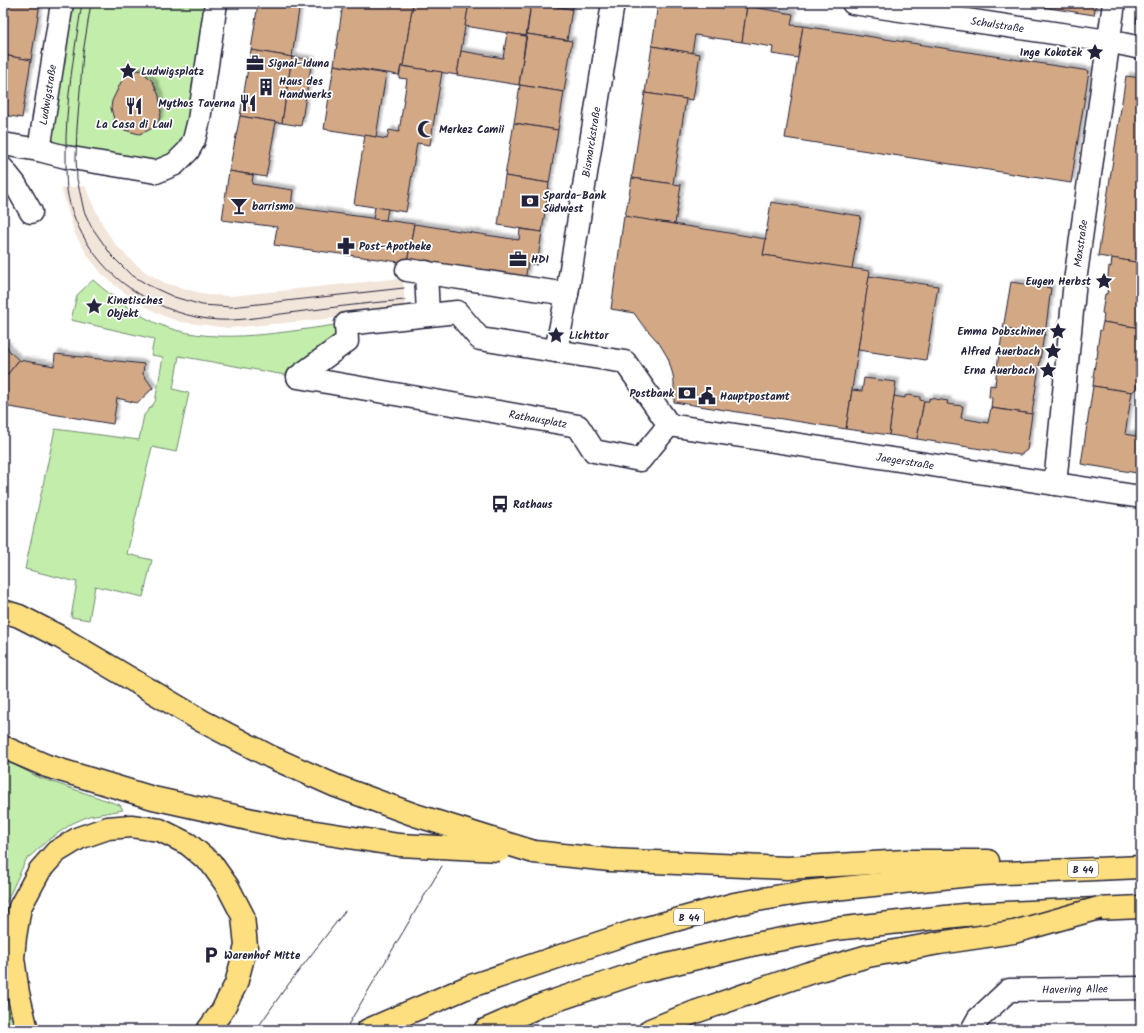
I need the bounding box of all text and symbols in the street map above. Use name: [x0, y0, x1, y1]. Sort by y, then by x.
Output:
street label: Schulstraße: [969, 13, 1025, 38]
place icon: Inge Kokotek: [1085, 42, 1105, 62]
place label: Inge Kokotek: [1020, 44, 1083, 62]
office icon: Signal-Iduna: [245, 53, 265, 73]
place label: Signal-Iduna: [268, 55, 329, 73]
place icon: Ludwigsplatz: [118, 61, 138, 81]
street label: Ludwigstraße: [35, 63, 62, 126]
place label: Ludwigsplatz: [141, 63, 204, 81]
place label: Haus des Handwerks: [279, 73, 332, 104]
building icon: Haus des Handwerks: [256, 77, 276, 97]
restaurant icon: Mythos Taverna: [238, 93, 258, 113]
place label: Mythos Taverna: [158, 95, 235, 113]
restaurant icon: La Casa di Laul: [124, 96, 144, 116]
street label: Bismarckstraße: [578, 105, 606, 179]
place label: La Casa di Laul: [96, 116, 172, 134]
mosque icon: Merkez Camii: [416, 119, 436, 139]
place label: Merkez Camii: [439, 121, 505, 139]
place label: Sparda-Bank Südwest: [543, 187, 607, 218]
bank icon: Sparda-Bank Südwest: [520, 191, 540, 211]
bar icon: barrismo: [229, 196, 249, 216]
place label: barrismo: [252, 198, 294, 216]
street label: Maxstraße: [1069, 219, 1094, 268]
pharmacy icon: Post-Apotheke: [336, 236, 356, 256]
place label: Post-Apotheke: [359, 238, 432, 256]
office icon: HDI: [508, 249, 528, 269]
place label: HDI: [531, 251, 549, 269]
place icon: Eugen Herbst: [1094, 271, 1114, 291]
place label: Eugen Herbst: [1026, 273, 1092, 291]
place label: Kinetisches Objekt: [107, 292, 164, 323]
place icon: Kinetisches Objekt: [84, 296, 104, 316]
place icon: Emma Dobschiner: [1048, 321, 1068, 341]
place label: Emma Dobschiner: [957, 323, 1046, 341]
place icon: Lichttor: [546, 325, 566, 345]
place label: Lichttor: [569, 327, 609, 345]
place icon: Alfred Auerbach: [1043, 341, 1063, 361]
place label: Alfred Auerbach: [961, 343, 1040, 361]
place icon: Erna Auerbach: [1038, 360, 1058, 380]
place label: Erna Auerbach: [964, 362, 1035, 380]
bank icon: Postbank: [677, 383, 697, 403]
place label: Postbank: [629, 385, 675, 403]
public building icon: Hauptpostamt: [697, 386, 717, 406]
place label: Hauptpostamt: [720, 388, 791, 406]
street label: Rathausplatz: [507, 406, 569, 434]
street label: Jaegerstraße: [875, 449, 935, 475]
bus stop icon: Rathaus: [490, 494, 510, 514]
place label: Rathaus: [513, 496, 553, 514]
road number: B 44: [1068, 861, 1098, 877]
road number: B 44: [674, 909, 704, 925]
parking icon: Warenhof Mitte: [201, 945, 221, 965]
place label: Warenhof Mitte: [224, 947, 301, 965]
street label: Havering Allee: [1042, 981, 1108, 999]

